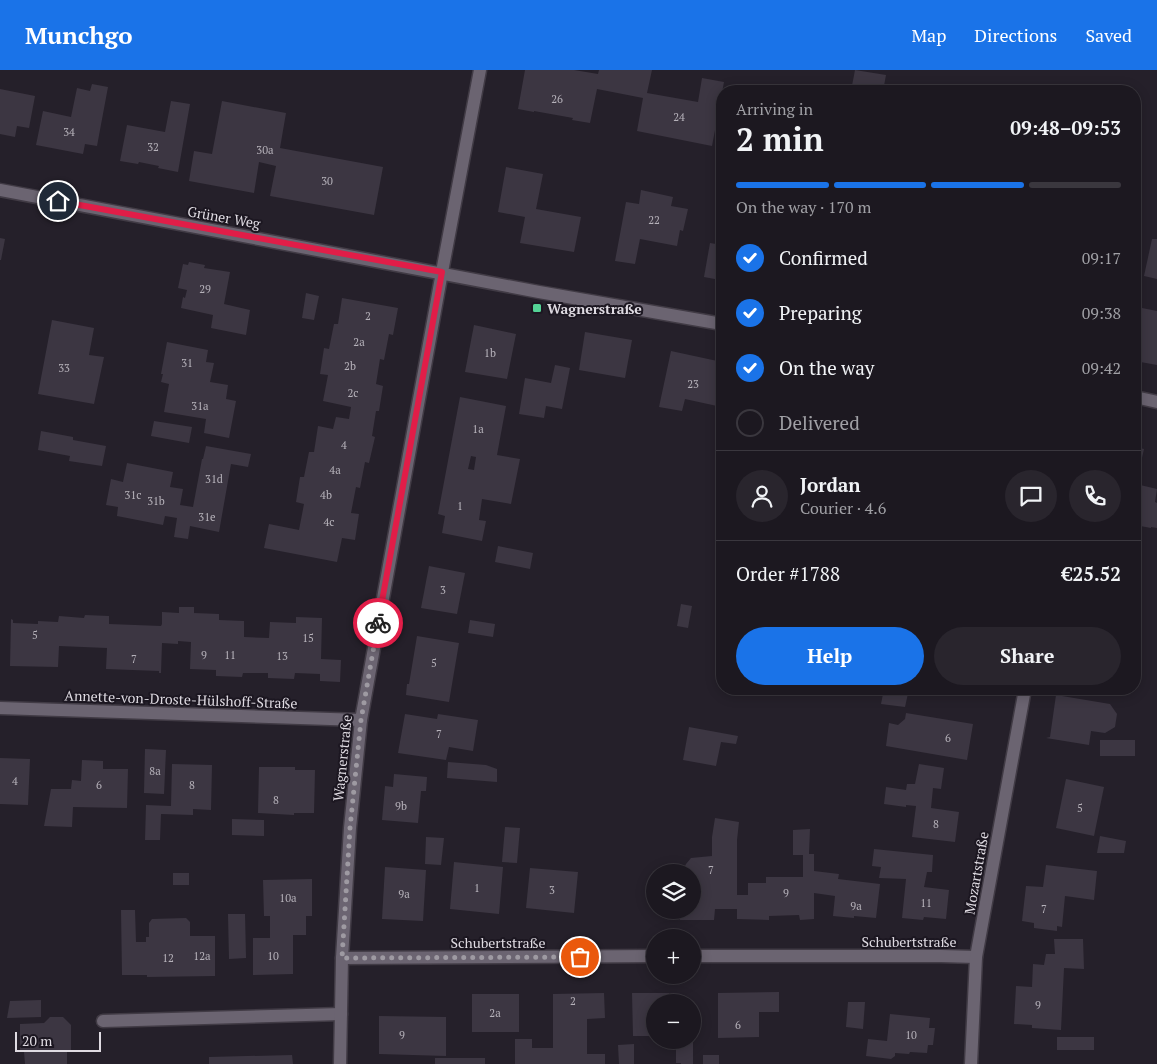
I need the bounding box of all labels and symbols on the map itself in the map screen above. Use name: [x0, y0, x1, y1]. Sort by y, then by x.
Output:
house number: 26: [551, 92, 563, 106]
house number: 24: [673, 110, 685, 124]
house number: 34: [63, 125, 75, 139]
house number: 32: [147, 140, 159, 154]
house number: 30a: [256, 143, 274, 157]
house number: 30: [321, 174, 333, 188]
pin: [37, 180, 79, 222]
street label: Grüner Weg: [186, 201, 263, 233]
house number: 22: [648, 213, 660, 227]
house number: 29: [199, 282, 211, 296]
place label: Wagnerstraße: [547, 299, 642, 318]
marker: Wagnerstraße: [531, 302, 543, 314]
house number: 2: [365, 309, 371, 323]
house number: 2a: [353, 335, 365, 349]
house number: 1b: [484, 346, 496, 360]
house number: 31: [181, 356, 193, 370]
house number: 2b: [344, 359, 356, 373]
house number: 33: [58, 361, 70, 375]
house number: 23: [687, 377, 699, 391]
house number: 2c: [348, 386, 359, 400]
house number: 31a: [191, 399, 209, 413]
house number: 1a: [472, 422, 484, 436]
house number: 4: [341, 438, 347, 452]
house number: 4a: [329, 463, 341, 477]
house number: 31d: [205, 472, 223, 486]
house number: 31c: [125, 488, 141, 502]
house number: 4b: [320, 488, 332, 502]
house number: 31b: [147, 494, 165, 508]
house number: 1: [457, 499, 463, 513]
house number: 31e: [198, 510, 216, 524]
house number: 4c: [324, 515, 335, 529]
house number: 3: [440, 583, 446, 597]
courier: [353, 598, 403, 648]
house number: 5: [32, 628, 38, 642]
house number: 15: [302, 631, 314, 645]
house number: 9: [201, 648, 207, 662]
house number: 11: [224, 648, 236, 662]
house number: 13: [276, 649, 288, 663]
house number: 7: [131, 652, 137, 666]
house number: 5: [431, 656, 437, 670]
street label: Annette-von-Droste-Hülshoff-Straße: [64, 685, 298, 713]
street label: Wagnerstraße: [328, 714, 356, 802]
house number: 7: [436, 727, 442, 741]
house number: 6: [945, 731, 951, 745]
house number: 8a: [149, 764, 161, 778]
house number: 4: [12, 774, 18, 788]
house number: 6: [96, 778, 102, 792]
house number: 8: [189, 778, 195, 792]
house number: 8: [273, 793, 279, 807]
house number: 9b: [395, 799, 407, 813]
house number: 5: [1077, 801, 1083, 815]
house number: 8: [933, 817, 939, 831]
street label: Mozartstraße: [959, 830, 993, 916]
house number: 7: [708, 863, 714, 877]
house number: 1: [474, 881, 480, 895]
house number: 3: [549, 883, 555, 897]
house number: 9: [783, 886, 789, 900]
house number: 9a: [398, 887, 410, 901]
house number: 10a: [279, 891, 297, 905]
house number: 11: [920, 896, 932, 910]
house number: 9a: [850, 899, 862, 913]
house number: 7: [1041, 902, 1047, 916]
street label: Schubertstraße: [861, 932, 957, 951]
street label: Schubertstraße: [450, 933, 546, 952]
pin: [559, 936, 601, 978]
house number: 12a: [193, 949, 211, 963]
house number: 10: [267, 949, 279, 963]
house number: 12: [162, 951, 174, 965]
house number: 2: [570, 994, 576, 1008]
house number: 9: [1035, 998, 1041, 1012]
house number: 2a: [489, 1006, 501, 1020]
house number: 6: [735, 1018, 741, 1032]
house number: 9: [399, 1028, 405, 1042]
house number: 10: [905, 1028, 917, 1042]
scale bar: [15, 1029, 101, 1052]

